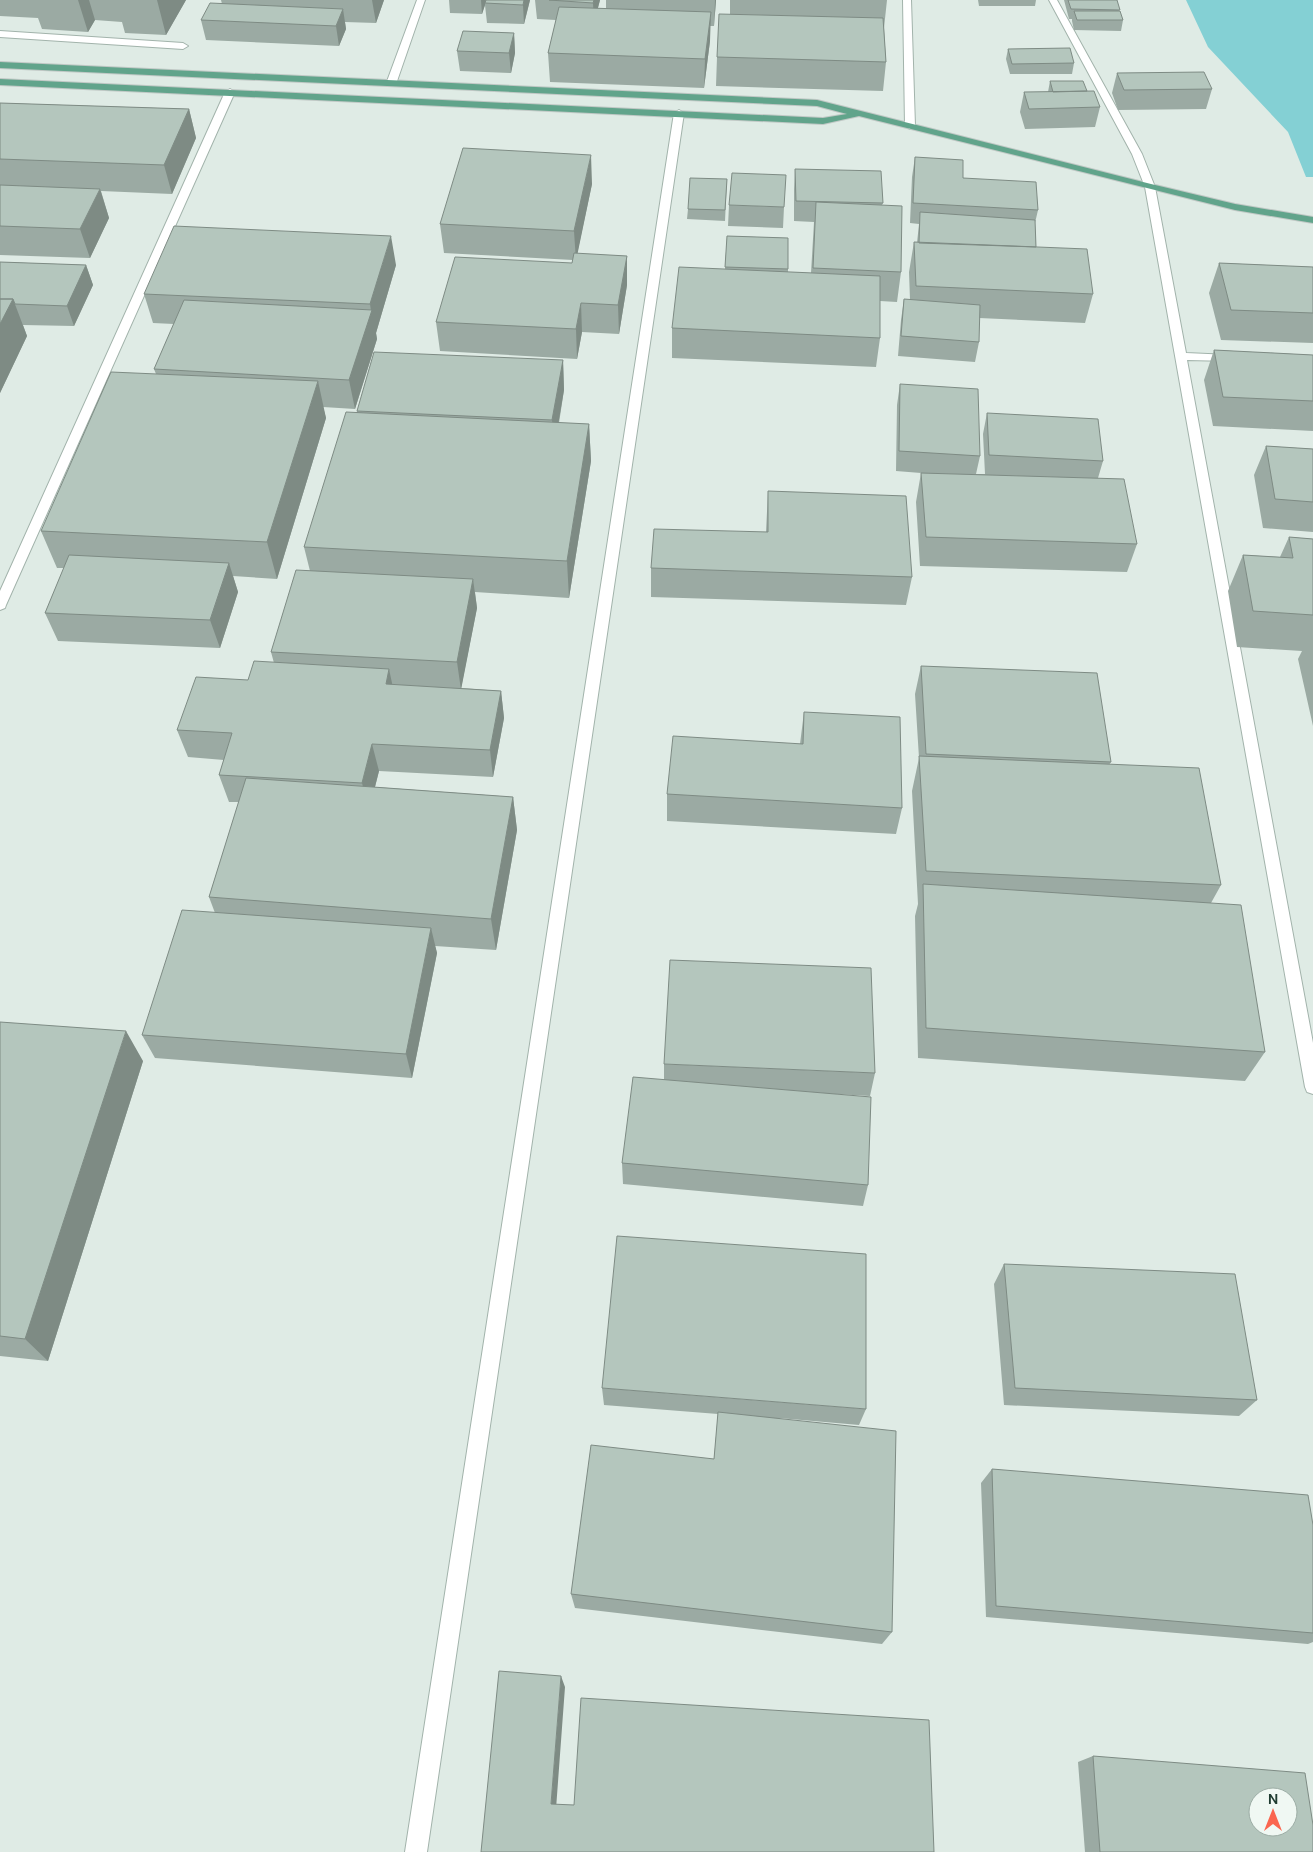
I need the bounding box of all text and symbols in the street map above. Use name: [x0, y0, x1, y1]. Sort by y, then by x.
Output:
north arrow: [1248, 1787, 1298, 1837]
text: N: [1268, 1790, 1278, 1808]

